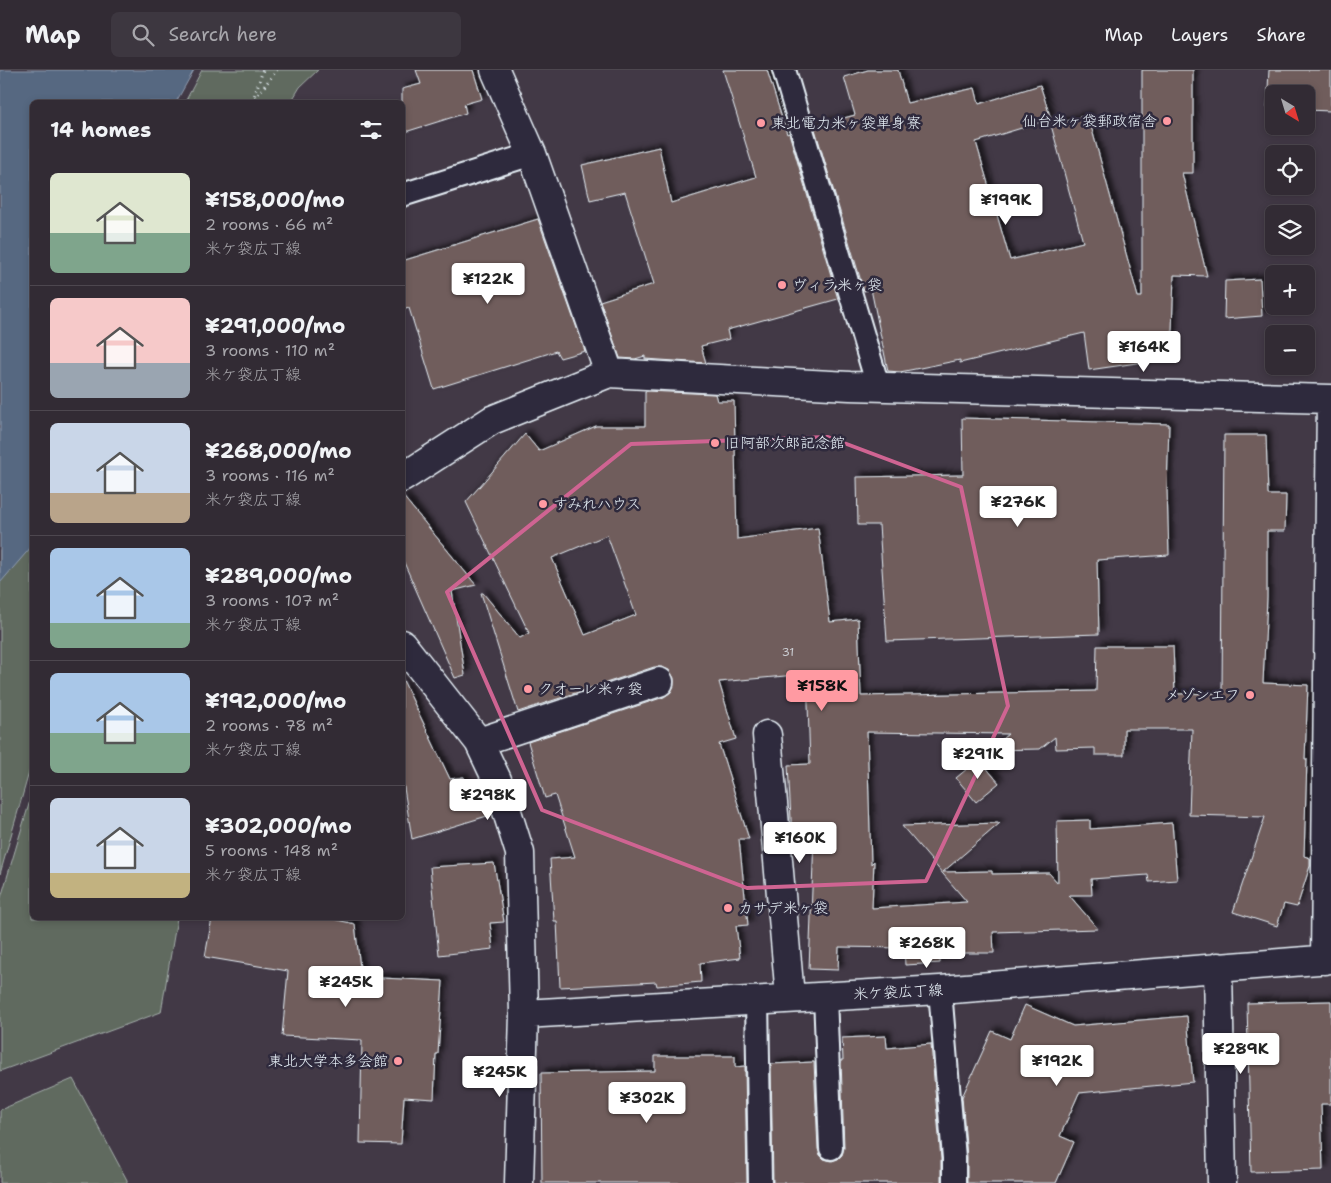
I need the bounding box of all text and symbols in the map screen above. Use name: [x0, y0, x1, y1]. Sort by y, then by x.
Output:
search box: [111, 12, 461, 57]
text: Map: [25, 19, 81, 51]
icon: search: [129, 21, 157, 49]
text: Search here: [169, 22, 277, 47]
text: Map: [1105, 23, 1143, 47]
text: Layers: [1171, 23, 1228, 47]
text: Share: [1256, 23, 1306, 47]
north arrow: [1265, 85, 1315, 135]
map controls: [1265, 85, 1315, 375]
place label: 仙台米ヶ袋郵政宿舎: [1022, 111, 1157, 131]
place label: 東北電力米ヶ袋単身寮: [771, 113, 921, 133]
marker: 仙台米ヶ袋郵政宿舎: [1161, 115, 1173, 127]
text: 14 homes: [50, 116, 151, 144]
icon: filters: [357, 116, 385, 144]
marker: 東北電力米ヶ袋単身寮: [755, 117, 767, 129]
button: locate: [1265, 145, 1315, 195]
pin: ¥199K: [971, 184, 1041, 226]
text: ¥158,000/mo: [205, 186, 345, 214]
text: ¥199K: [980, 189, 1032, 210]
icon: home: [90, 193, 150, 253]
button: layers: [1265, 205, 1315, 255]
text: 2 rooms · 66 m²: [205, 214, 333, 235]
text: 米ケ袋広丁線: [205, 238, 301, 259]
pin: ¥122K: [453, 262, 523, 305]
button: +: [1265, 265, 1315, 315]
text: ¥122K: [463, 268, 513, 289]
place label: ヴィラ米ヶ袋: [792, 275, 882, 295]
marker: ヴィラ米ヶ袋: [776, 279, 788, 291]
text: ¥291,000/mo: [205, 312, 345, 340]
icon: home: [90, 318, 150, 378]
button: −: [1265, 325, 1315, 375]
pin: ¥164K: [1109, 330, 1179, 373]
text: ¥164K: [1118, 336, 1170, 357]
text: 3 rooms · 110 m²: [205, 340, 335, 361]
text: 米ケ袋広丁線: [205, 364, 301, 385]
place label: 旧阿部次郎記念館: [725, 433, 845, 453]
text: ¥268,000/mo: [205, 437, 352, 465]
marker: 旧阿部次郎記念館: [709, 437, 721, 449]
icon: home: [90, 443, 150, 503]
text: 3 rooms · 116 m²: [205, 465, 335, 486]
pin: ¥276K: [983, 486, 1053, 528]
text: 米ケ袋広丁線: [205, 489, 301, 510]
text: ¥276K: [991, 491, 1045, 512]
place label: すみれハウス: [553, 494, 641, 514]
marker: すみれハウス: [537, 498, 549, 510]
text: ¥289,000/mo: [205, 562, 352, 590]
icon: home: [90, 568, 150, 628]
text: 3 rooms · 107 m²: [205, 590, 339, 611]
text: 米ケ袋広丁線: [205, 614, 301, 635]
house number: 31: [782, 644, 794, 660]
pin: ¥158K: [787, 670, 857, 712]
text: ¥158K: [797, 675, 847, 696]
place label: クオーレ米ヶ袋: [538, 679, 642, 699]
marker: クオーレ米ヶ袋: [522, 683, 534, 695]
place label: メゾンエフ: [1165, 685, 1240, 705]
text: ¥192,000/mo: [205, 687, 347, 715]
marker: メゾンエフ: [1244, 689, 1256, 701]
icon: home: [90, 693, 150, 753]
text: 2 rooms · 78 m²: [205, 715, 333, 736]
pin: ¥291K: [943, 738, 1013, 780]
text: 米ケ袋広丁線: [205, 739, 301, 760]
text: ¥291K: [953, 743, 1003, 764]
pin: ¥298K: [453, 778, 523, 821]
text: ¥298K: [460, 784, 516, 805]
text: ¥302,000/mo: [205, 812, 352, 840]
icon: home: [90, 818, 150, 878]
pin: ¥160K: [765, 822, 835, 864]
text: ¥160K: [775, 827, 825, 848]
text: 5 rooms · 148 m²: [205, 840, 338, 861]
text: 米ケ袋広丁線: [205, 864, 301, 885]
place label: カサデ米ヶ袋: [738, 898, 828, 918]
marker: カサデ米ヶ袋: [722, 902, 734, 914]
pin: ¥268K: [892, 926, 962, 969]
text: ¥268K: [899, 932, 955, 953]
pin: ¥245K: [311, 966, 381, 1008]
text: ¥245K: [319, 971, 373, 992]
street label: 米ケ袋広丁線: [853, 980, 943, 1004]
pin: ¥289K: [1206, 1032, 1276, 1075]
text: ¥289K: [1213, 1038, 1269, 1059]
pin: ¥192K: [1022, 1044, 1092, 1087]
text: ¥192K: [1032, 1050, 1082, 1071]
place label: 東北大学本多会館: [268, 1051, 388, 1071]
marker: 東北大学本多会館: [392, 1055, 404, 1067]
pin: ¥245K: [465, 1056, 535, 1098]
text: ¥245K: [473, 1061, 527, 1082]
pin: ¥302K: [612, 1082, 682, 1124]
text: ¥302K: [620, 1087, 675, 1108]

